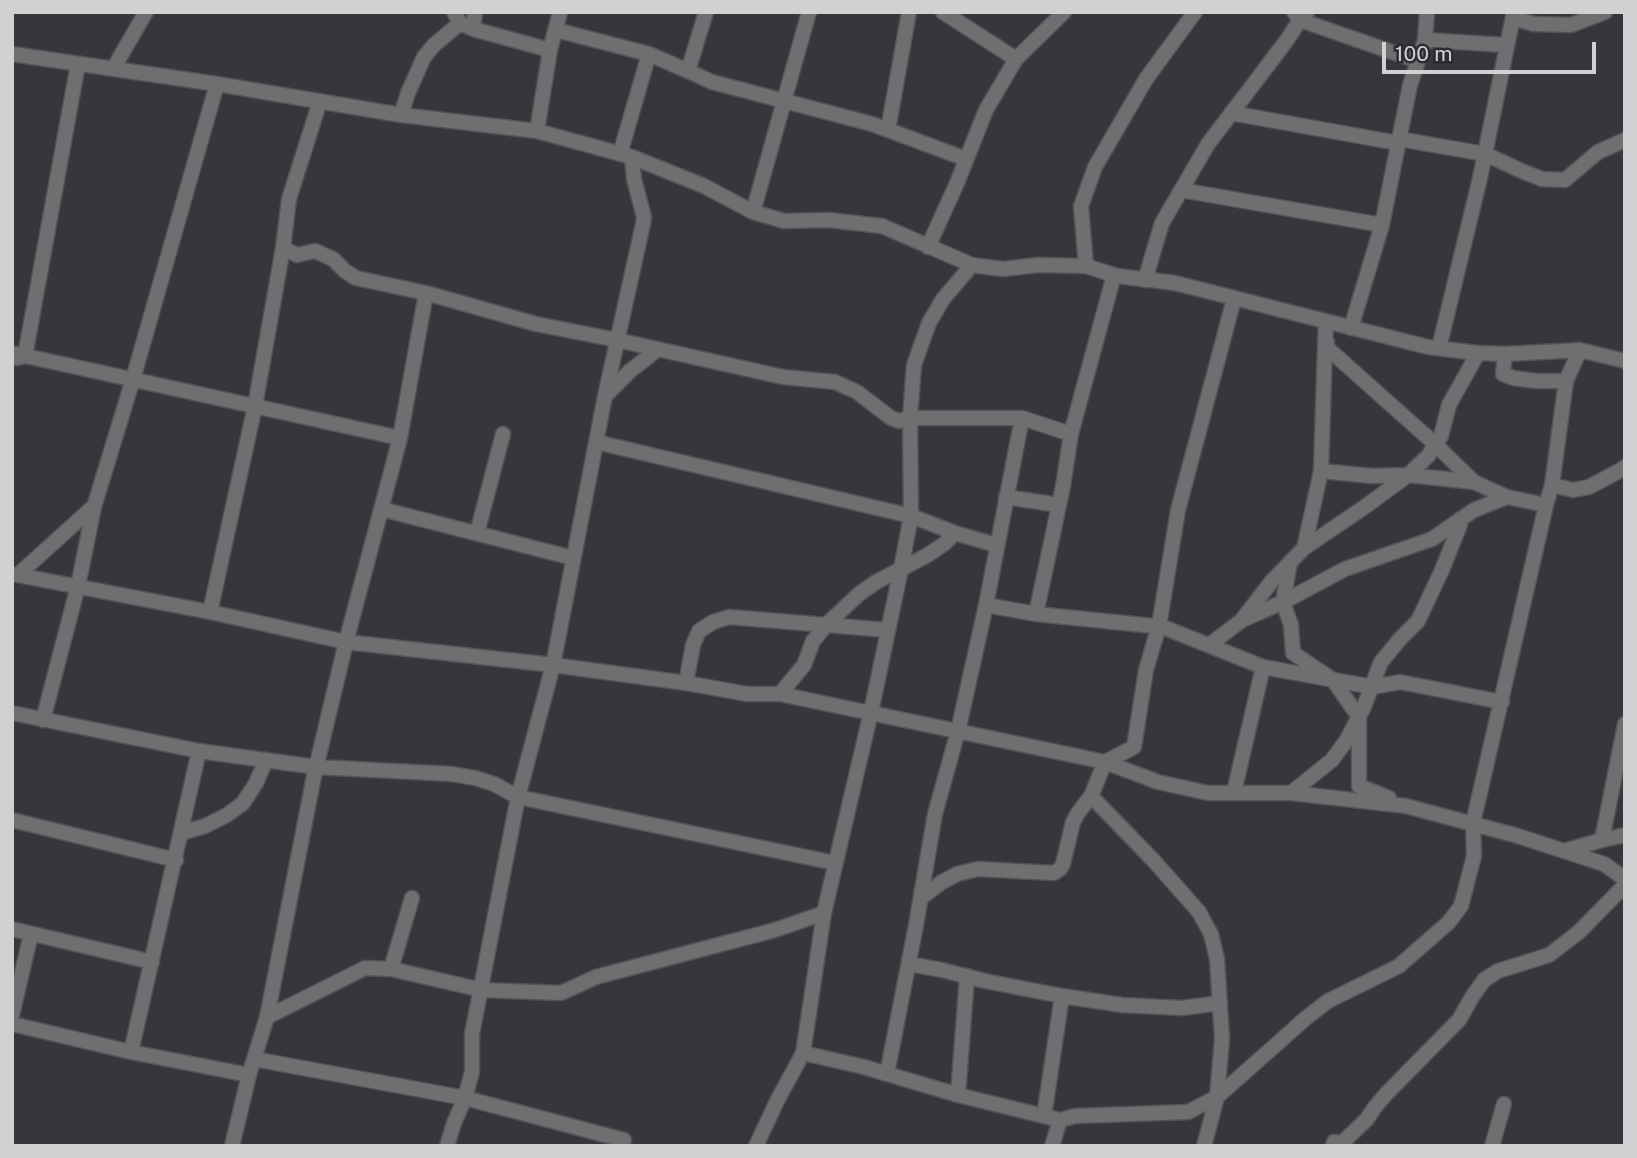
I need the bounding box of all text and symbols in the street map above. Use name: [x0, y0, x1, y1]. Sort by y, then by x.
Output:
scale bar: [1385, 28, 1598, 72]
text: 100 m: [1395, 41, 1452, 66]

